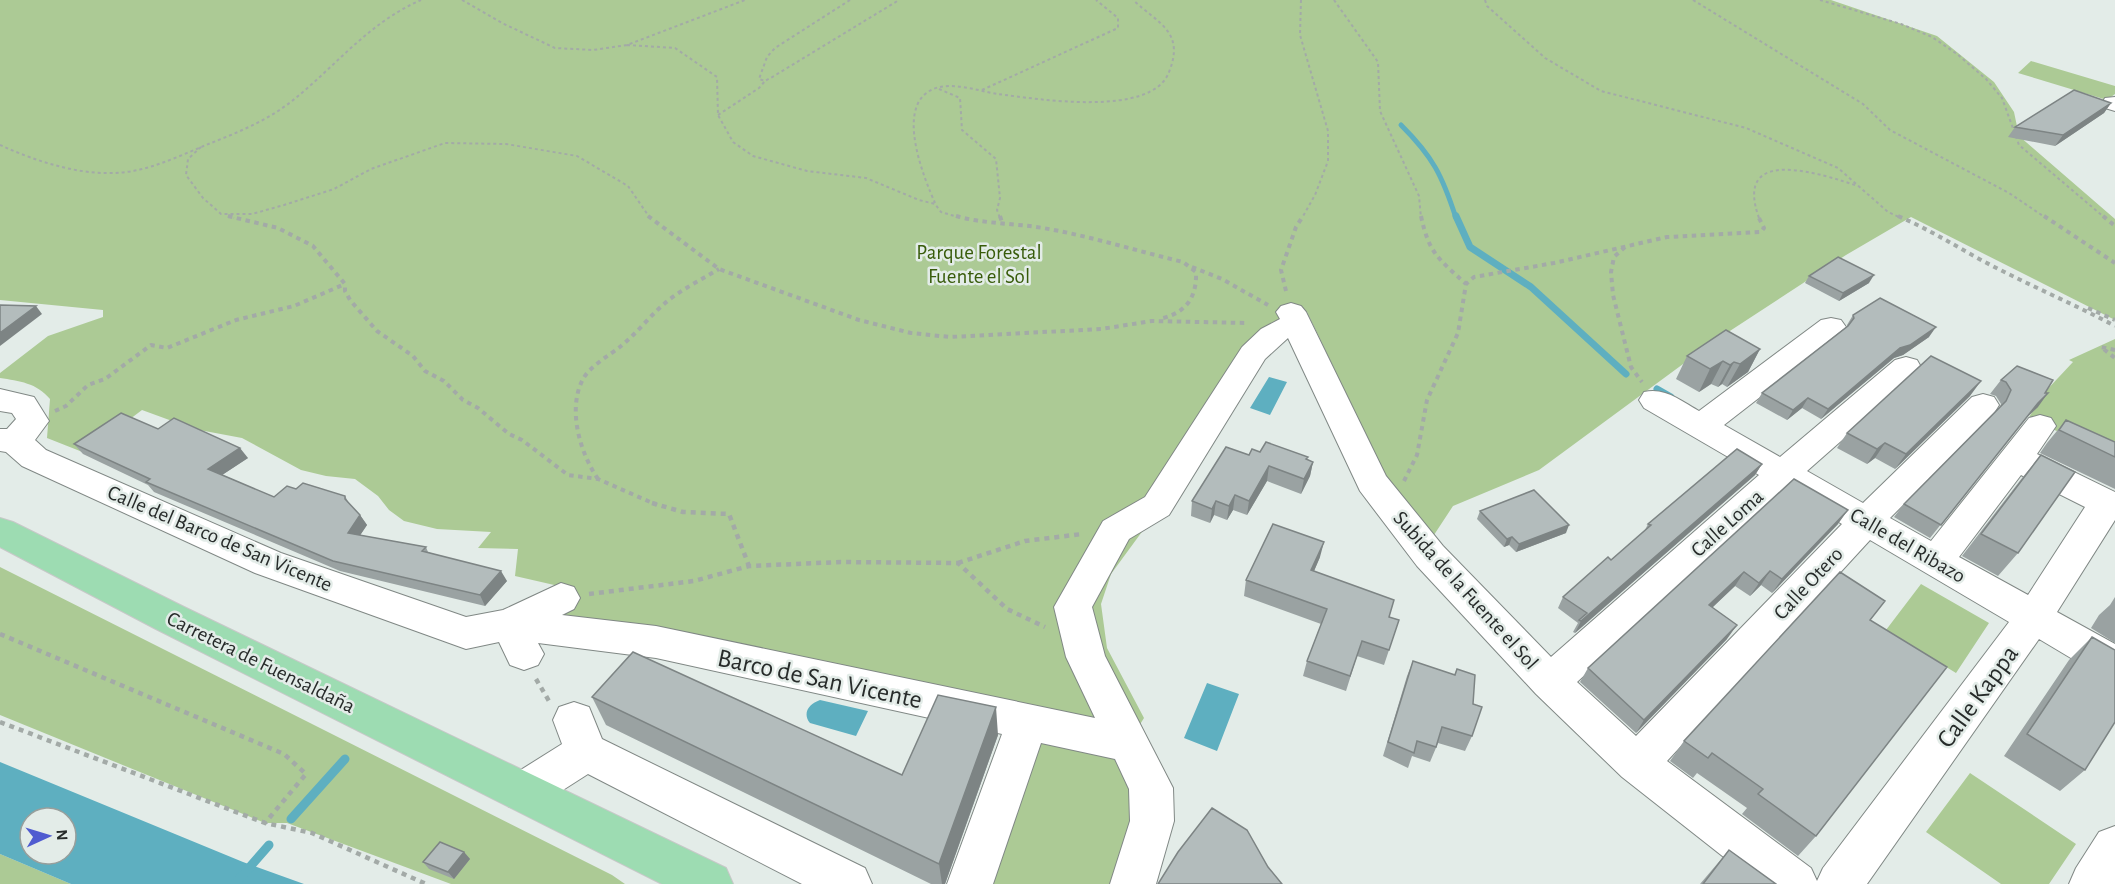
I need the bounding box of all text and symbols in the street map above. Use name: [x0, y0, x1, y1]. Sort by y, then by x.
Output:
park label: Parque Forestal Fuente el Sol: [916, 242, 1042, 287]
street label: Calle del Barco de San Vicente: [104, 482, 335, 595]
street label: Calle Loma: [1687, 486, 1768, 561]
street label: Calle del Ribazo: [1847, 504, 1969, 587]
street label: Subida de la Fuente el Sol: [1389, 507, 1542, 674]
street label: Calle Otero: [1770, 543, 1847, 624]
street label: Carretera de Fuensaldaña: [163, 608, 358, 717]
street label: Calle Kappa: [1932, 641, 2023, 752]
street label: Barco de San Vicente: [715, 645, 924, 713]
north arrow: [18, 806, 78, 866]
text: N: [54, 829, 70, 841]

